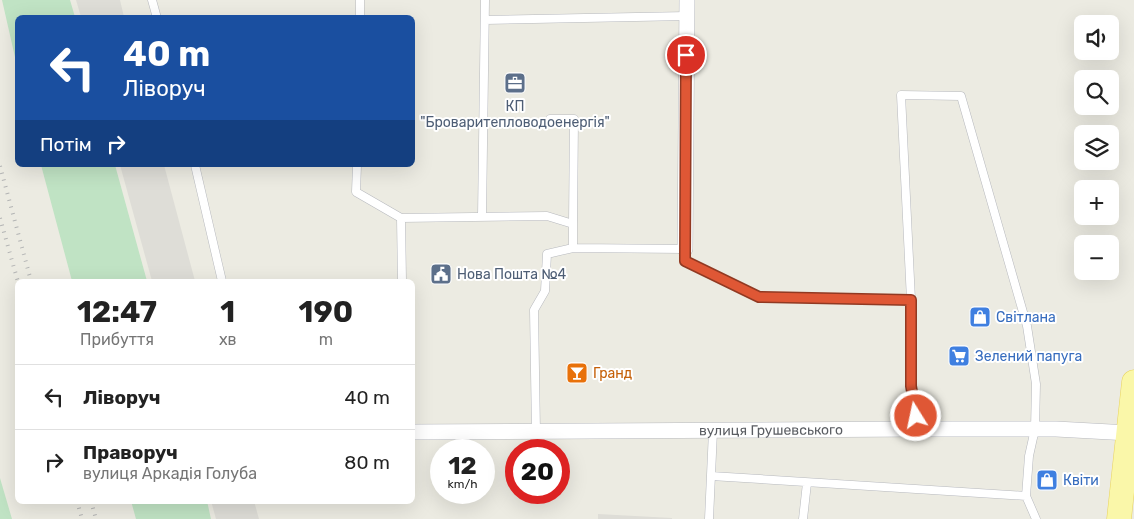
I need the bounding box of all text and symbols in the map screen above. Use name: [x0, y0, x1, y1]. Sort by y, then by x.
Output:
map controls: [1074, 15, 1119, 280]
button: sound: [1074, 15, 1119, 60]
text: 40 m: [123, 33, 210, 75]
pin: [665, 34, 707, 76]
icon: left: [40, 35, 105, 100]
icon: arrive: [672, 41, 700, 69]
button: search: [1074, 70, 1119, 115]
office icon: КП "Броваритепловодоенергія": [503, 71, 527, 95]
text: Ліворуч: [123, 75, 206, 102]
place label: КП "Броваритепловодоенергія": [420, 98, 610, 131]
button: layers: [1074, 125, 1119, 170]
icon: right: [102, 130, 130, 158]
text: Потім: [40, 133, 92, 156]
button: +: [1074, 180, 1119, 225]
button: −: [1074, 235, 1119, 280]
public building icon: Нова Пошта №4: [429, 262, 453, 286]
place label: Нова Пошта №4: [457, 266, 567, 283]
text: 12:47: [77, 294, 157, 330]
text: 1: [220, 294, 235, 330]
text: 190: [299, 294, 353, 330]
shop icon: Світлана: [968, 305, 992, 329]
place label: Світлана: [996, 309, 1056, 326]
text: Прибуття: [80, 330, 154, 349]
text: хв: [219, 330, 237, 349]
text: m: [319, 330, 333, 349]
supermarket icon: Зелений папуга: [947, 344, 971, 368]
place label: Зелений папуга: [975, 348, 1082, 365]
bar icon: Гранд: [565, 361, 589, 385]
place label: Гранд: [593, 365, 632, 382]
icon: left: [40, 383, 68, 411]
text: Ліворуч: [83, 386, 160, 409]
text: 40 m: [345, 386, 390, 409]
position arrow: [889, 389, 941, 441]
street label: вулиця Грушевського: [699, 421, 843, 439]
speed limit sign: 20: [505, 439, 570, 504]
text: Праворуч: [83, 441, 178, 464]
icon: right: [40, 448, 68, 476]
text: 80 m: [344, 451, 390, 474]
text: 12: [448, 451, 477, 480]
text: вулиця Аркадія Голуба: [83, 464, 257, 483]
shop icon: Квіти: [1035, 468, 1059, 492]
place label: Квіти: [1063, 472, 1099, 489]
text: km/h: [448, 477, 477, 491]

